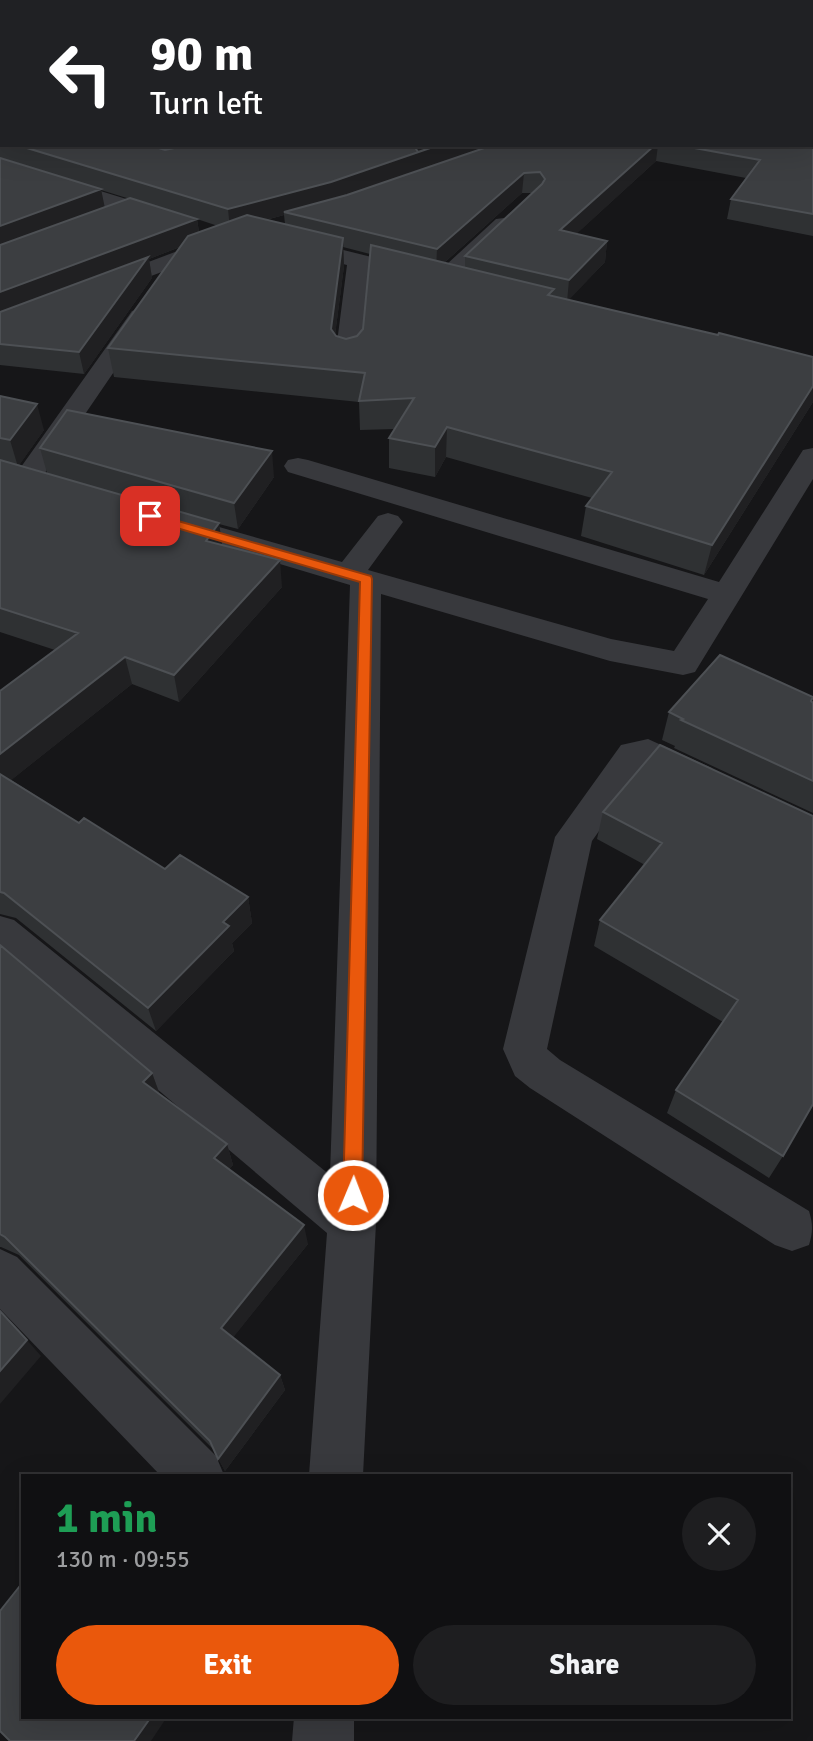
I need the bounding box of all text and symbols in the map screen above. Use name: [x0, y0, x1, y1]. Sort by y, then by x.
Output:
text: 90 m: [150, 24, 253, 84]
icon: left: [35, 28, 126, 119]
text: Turn left: [150, 84, 263, 123]
pin: [120, 486, 180, 546]
icon: arrive: [131, 497, 169, 535]
position arrow: [316, 1158, 390, 1232]
text: 1 min: [56, 1493, 157, 1544]
button: close: [682, 1497, 756, 1571]
text: 130 m · 09:55: [56, 1545, 190, 1574]
button: Exit: [56, 1625, 399, 1705]
button: Share: [413, 1625, 756, 1705]

